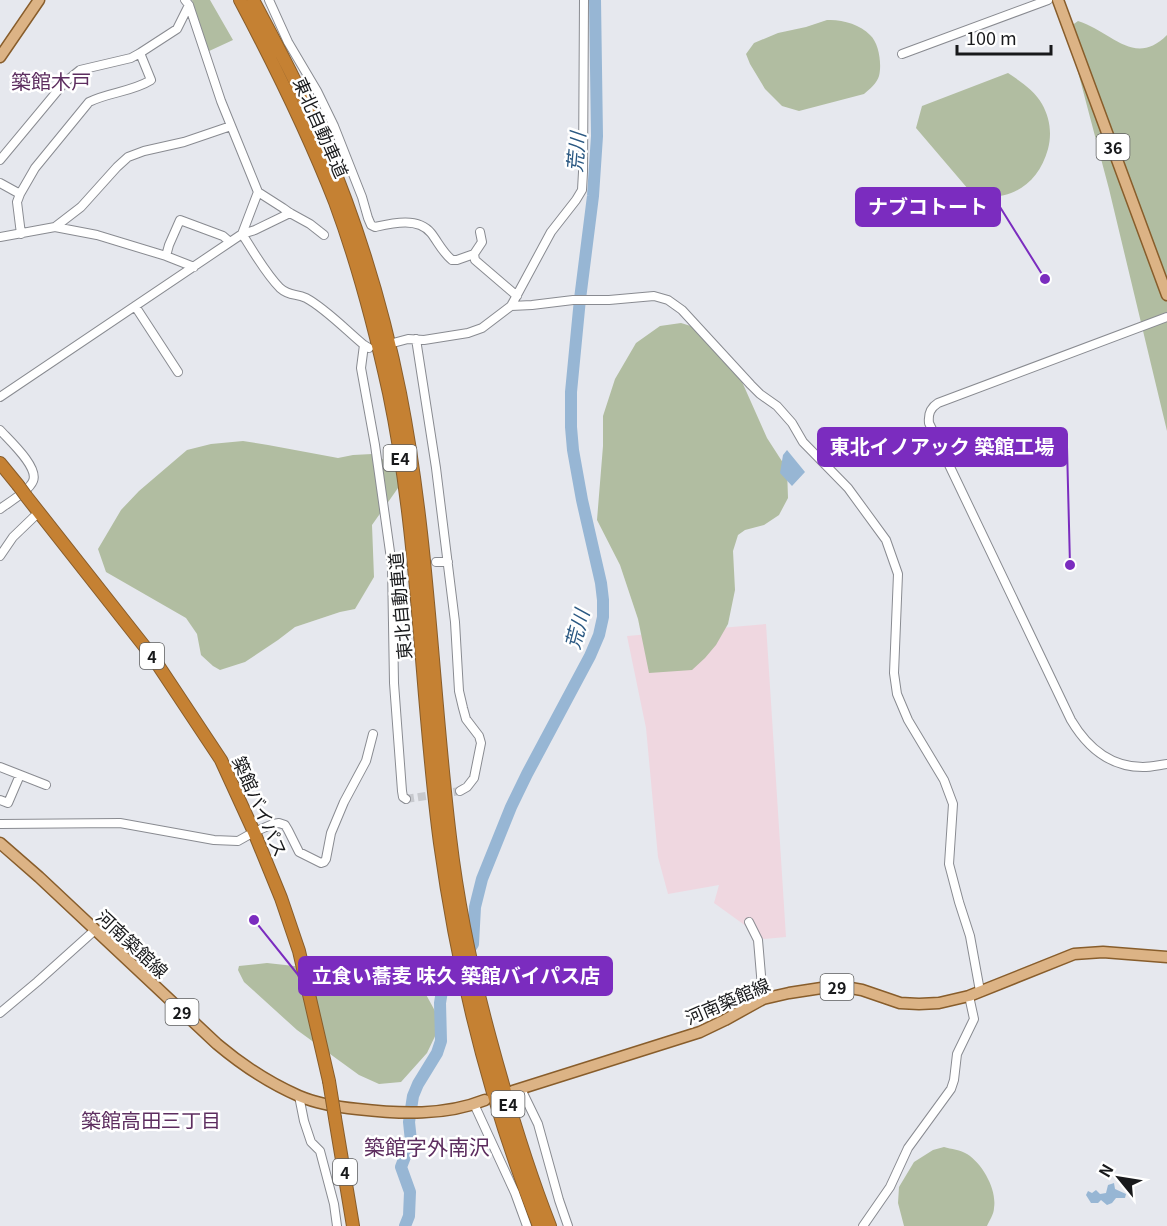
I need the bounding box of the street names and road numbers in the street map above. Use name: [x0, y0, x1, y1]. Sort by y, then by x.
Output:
street label: 東北自動車道: [288, 72, 356, 182]
road number: 36: [1096, 134, 1130, 160]
road number: E4: [384, 445, 416, 471]
street label: 東北自動車道: [381, 551, 417, 661]
road number: 4: [140, 643, 164, 669]
street label: 築館バイパス: [227, 752, 295, 860]
street label: 河南築館線: [91, 903, 175, 983]
street label: 河南築館線: [680, 970, 774, 1030]
road number: 29: [820, 974, 854, 1000]
road number: 29: [166, 999, 198, 1025]
road number: E4: [492, 1091, 524, 1117]
road number: 4: [333, 1159, 357, 1185]

